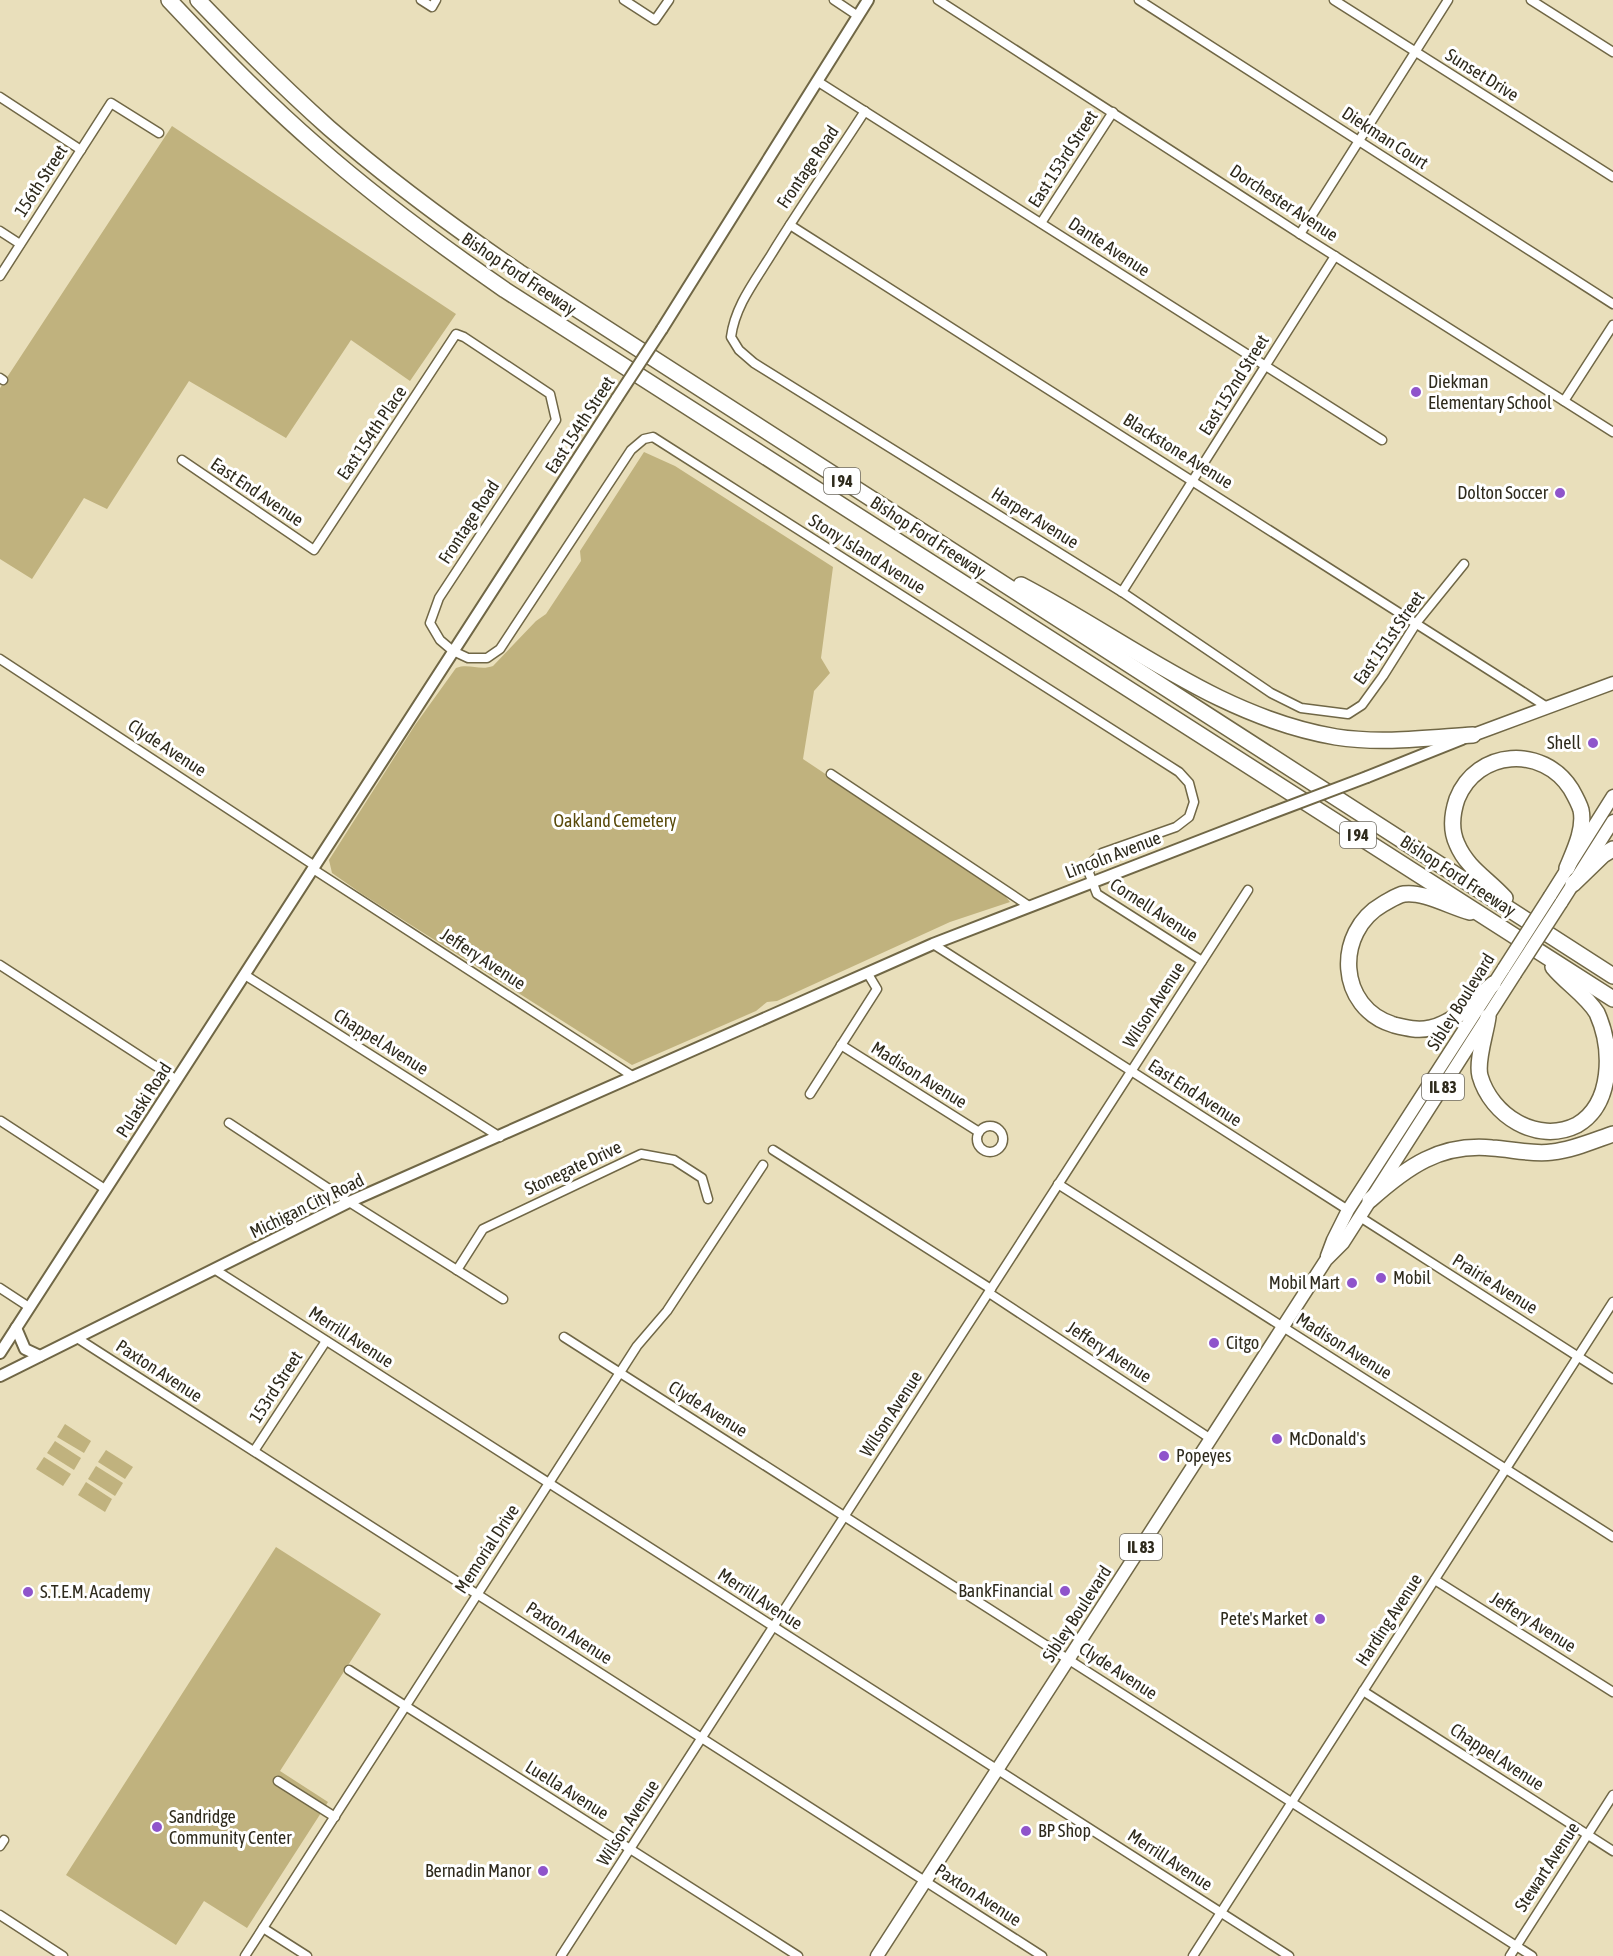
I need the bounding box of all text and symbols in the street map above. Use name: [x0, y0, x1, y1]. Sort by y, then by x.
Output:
street label: Sunset Drive: [1442, 44, 1523, 105]
street label: Diekman Court: [1338, 102, 1432, 173]
street label: East 153rd Street: [1023, 106, 1102, 211]
street label: Frontage Road: [772, 121, 843, 212]
street label: 156th Street: [10, 141, 72, 221]
street label: Dorchester Avenue: [1226, 160, 1342, 245]
street label: Dante Avenue: [1065, 213, 1154, 281]
street label: Bishop Ford Freeway: [458, 228, 580, 320]
street label: East 152nd Street: [1194, 331, 1273, 439]
place label: Diekman Elementary School: [1428, 371, 1552, 413]
street label: East 154th Street: [540, 372, 619, 477]
street label: East 154th Place: [333, 382, 411, 484]
marker: Diekman Elementary School: [1409, 385, 1423, 399]
street label: Blackstone Avenue: [1120, 408, 1237, 493]
street label: East End Avenue: [207, 453, 308, 530]
road number: I 94: [824, 468, 860, 494]
street label: Frontage Road: [434, 476, 503, 567]
place label: Dolton Soccer: [1457, 482, 1549, 503]
street label: Harper Avenue: [988, 483, 1083, 553]
marker: Dolton Soccer: [1553, 486, 1567, 500]
street label: Bishop Ford Freeway: [867, 491, 990, 582]
street label: Stony Island Avenue: [805, 509, 929, 598]
street label: East 151st Street: [1349, 587, 1428, 688]
street label: Clyde Avenue: [124, 715, 210, 781]
place label: Shell: [1547, 732, 1581, 753]
marker: Shell: [1586, 736, 1600, 750]
park label: Oakland Cemetery: [554, 810, 676, 831]
road number: I 94: [1340, 822, 1376, 848]
street label: Lincoln Avenue: [1062, 827, 1164, 882]
street label: Bishop Ford Freeway: [1397, 830, 1520, 921]
street label: Cornell Avenue: [1106, 873, 1202, 946]
street label: Jeffery Avenue: [437, 923, 530, 994]
street label: Sibley Boulevard: [1422, 949, 1499, 1054]
street label: Wilson Avenue: [1118, 958, 1189, 1051]
street label: Chappel Avenue: [330, 1004, 432, 1079]
street label: Madison Avenue: [868, 1037, 971, 1112]
street label: East End Avenue: [1145, 1055, 1246, 1131]
street label: Pulaski Road: [112, 1058, 176, 1141]
road number: IL 83: [1422, 1074, 1464, 1100]
street label: Stonegate Drive: [521, 1136, 624, 1199]
street label: Michigan City Road: [246, 1169, 367, 1242]
street label: Prairie Avenue: [1449, 1249, 1542, 1318]
place label: Mobil: [1393, 1267, 1431, 1288]
marker: Mobil: [1374, 1271, 1388, 1285]
place label: Mobil Mart: [1269, 1272, 1340, 1293]
marker: Mobil Mart: [1345, 1276, 1359, 1290]
street label: Merrill Avenue: [305, 1301, 398, 1372]
street label: Madison Avenue: [1293, 1308, 1396, 1383]
street label: Jeffery Avenue: [1063, 1316, 1156, 1387]
place label: Citgo: [1226, 1332, 1259, 1353]
street label: Paxton Avenue: [112, 1335, 206, 1406]
marker: Citgo: [1207, 1336, 1221, 1350]
street label: 153rd Street: [245, 1347, 306, 1426]
street label: Wilson Avenue: [855, 1367, 926, 1460]
street label: Clyde Avenue: [665, 1376, 752, 1441]
place label: McDonald's: [1289, 1428, 1366, 1449]
marker: McDonald's: [1270, 1432, 1284, 1446]
place label: Popeyes: [1176, 1445, 1231, 1466]
marker: Popeyes: [1157, 1449, 1171, 1463]
street label: Memorial Drive: [450, 1500, 523, 1597]
road number: IL 83: [1120, 1534, 1162, 1560]
street label: Sibley Boulevard: [1038, 1562, 1115, 1666]
street label: Merrill Avenue: [714, 1563, 807, 1634]
street label: Harding Avenue: [1351, 1570, 1426, 1670]
place label: BankFinancial: [958, 1580, 1053, 1601]
place label: S.T.E.M. Academy: [40, 1581, 151, 1602]
marker: BankFinancial: [1058, 1584, 1072, 1598]
marker: S.T.E.M. Academy: [21, 1585, 35, 1599]
street label: Jeffery Avenue: [1487, 1587, 1580, 1656]
street label: Paxton Avenue: [522, 1597, 616, 1668]
place label: Pete's Market: [1220, 1608, 1308, 1629]
marker: Pete's Market: [1313, 1612, 1327, 1626]
street label: Clyde Avenue: [1075, 1638, 1161, 1704]
street label: Chappel Avenue: [1446, 1719, 1548, 1795]
street label: Luella Avenue: [522, 1756, 613, 1823]
street label: Wilson Avenue: [592, 1776, 663, 1869]
place label: Sandridge Community Center: [169, 1806, 292, 1848]
street label: Stewart Avenue: [1510, 1818, 1583, 1915]
marker: Sandridge Community Center: [150, 1820, 164, 1834]
place label: BP Shop: [1038, 1820, 1091, 1841]
marker: BP Shop: [1019, 1824, 1033, 1838]
street label: Merrill Avenue: [1124, 1824, 1217, 1895]
street label: Paxton Avenue: [931, 1859, 1025, 1930]
place label: Bernadin Manor: [425, 1860, 532, 1881]
marker: Bernadin Manor: [536, 1864, 550, 1878]

